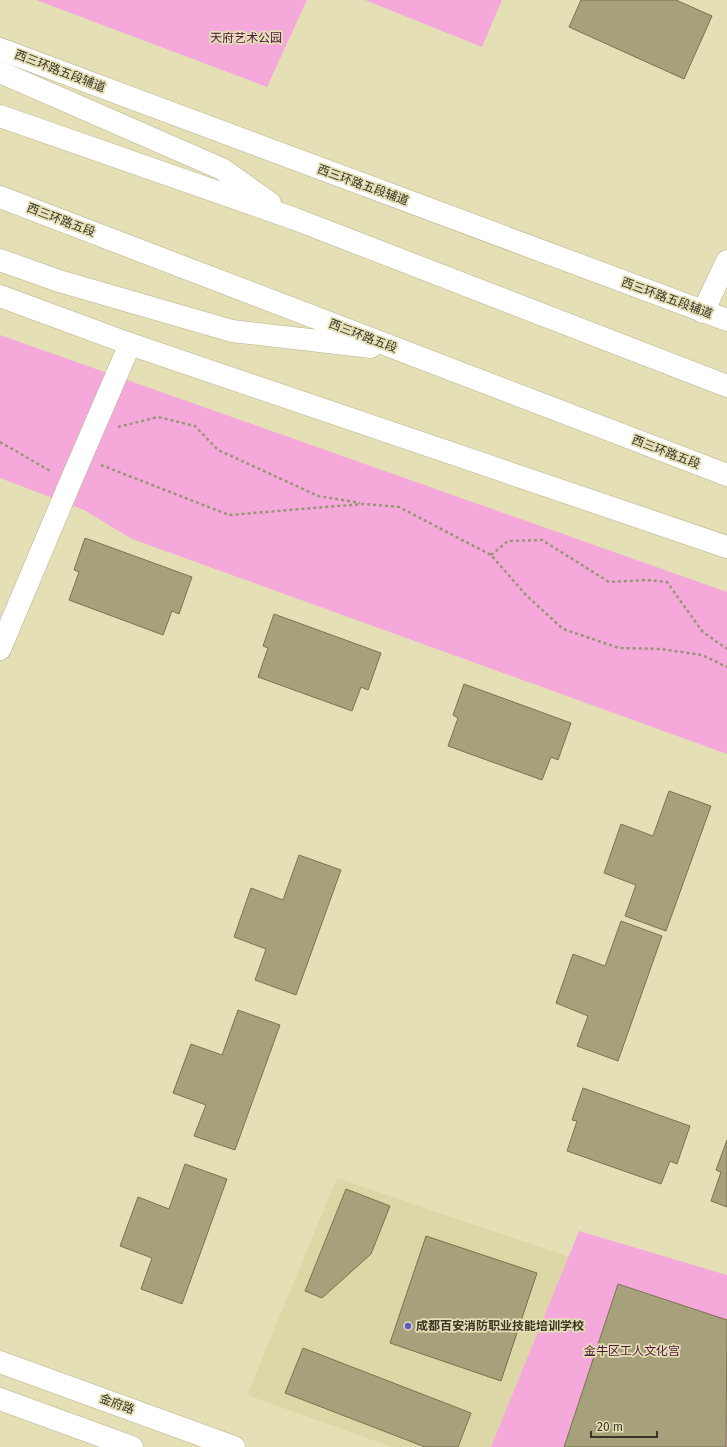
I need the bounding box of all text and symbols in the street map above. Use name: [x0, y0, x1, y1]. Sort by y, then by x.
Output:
park label: 天府艺术公园: [210, 31, 282, 45]
street label: 西三环路五段辅道: [13, 47, 107, 95]
street label: 西三环路五段辅道: [315, 162, 411, 208]
street label: 西三环路五段: [25, 201, 97, 239]
street label: 西三环路五段辅道: [619, 275, 715, 321]
street label: 西三环路五段: [327, 317, 399, 355]
street label: 西三环路五段: [630, 433, 702, 471]
place label: 成都百安消防职业技能培训学校: [416, 1319, 584, 1333]
marker: 成都百安消防职业技能培训学校: [403, 1321, 413, 1331]
park label: 金牛区工人文化宫: [584, 1344, 680, 1358]
street label: 金府路: [98, 1391, 136, 1417]
scale bar: [591, 1413, 657, 1439]
text: 20 m: [597, 1420, 623, 1434]

